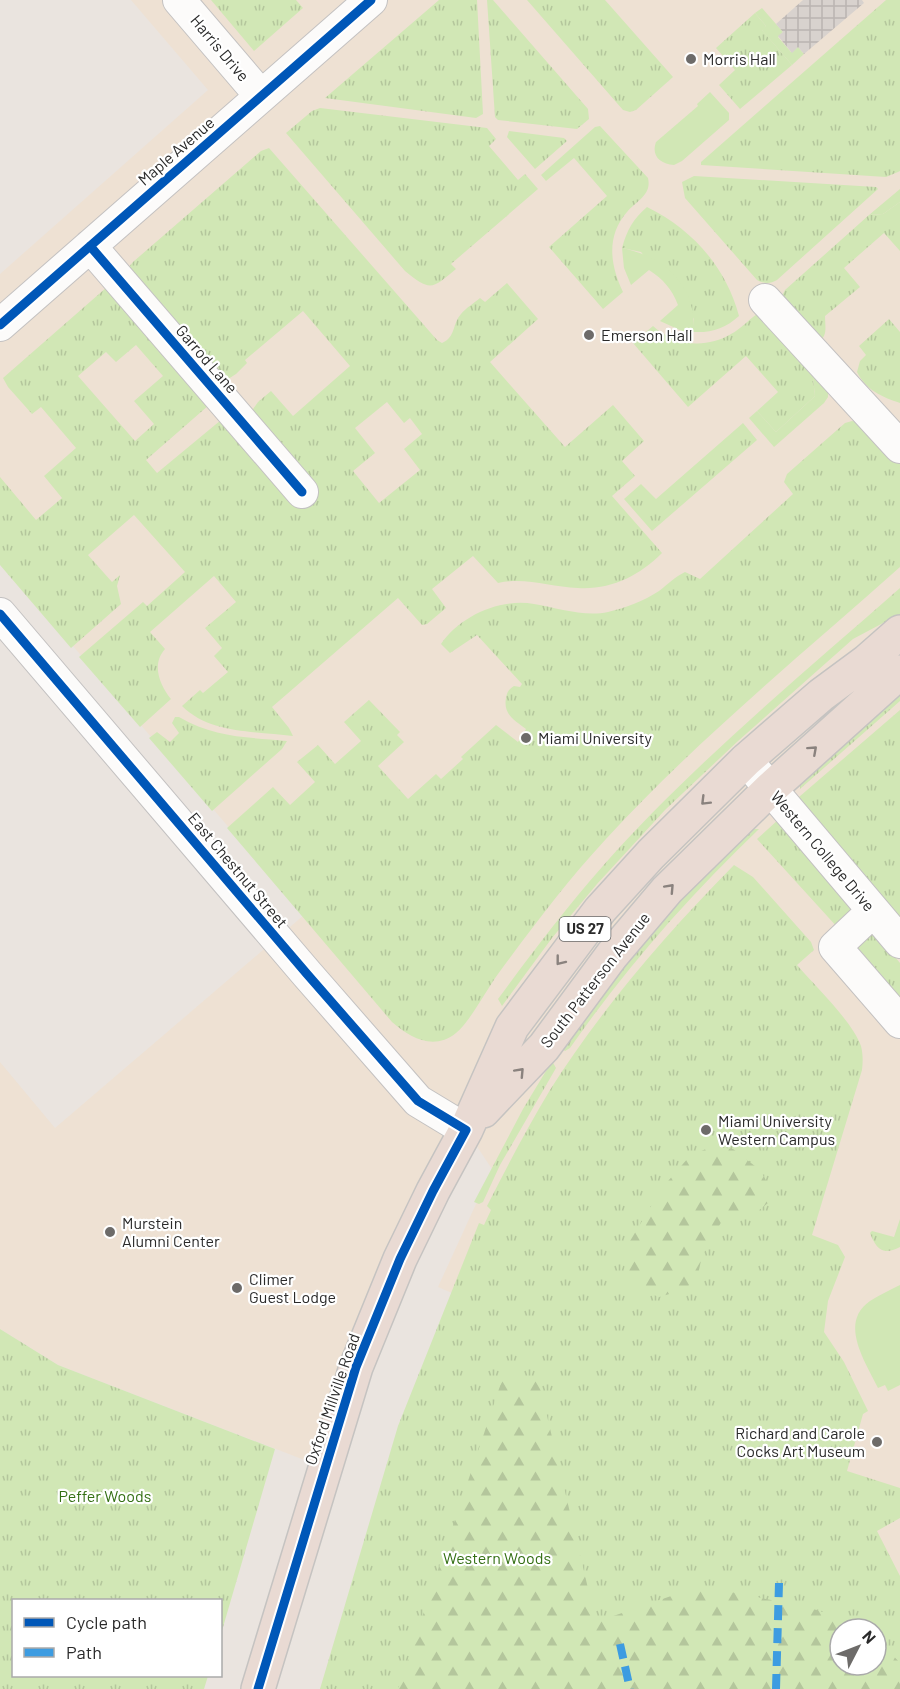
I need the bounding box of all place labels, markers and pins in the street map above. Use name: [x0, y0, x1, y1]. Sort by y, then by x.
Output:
place label: Morris Hall: [703, 49, 776, 68]
marker: Morris Hall: [684, 52, 698, 66]
place label: Emerson Hall: [601, 325, 692, 344]
marker: Emerson Hall: [582, 328, 596, 342]
place label: Miami University: [538, 728, 653, 747]
marker: Miami University: [519, 731, 533, 745]
place label: Miami University Western Campus: [718, 1111, 835, 1148]
marker: Miami University Western Campus: [699, 1123, 713, 1137]
place label: Murstein Alumni Center: [122, 1213, 220, 1250]
marker: Murstein Alumni Center: [103, 1225, 117, 1239]
place label: Climer Guest Lodge: [249, 1269, 336, 1306]
marker: Climer Guest Lodge: [230, 1281, 244, 1295]
place label: Richard and Carole Cocks Art Museum: [735, 1423, 865, 1460]
marker: Richard and Carole Cocks Art Museum: [870, 1435, 884, 1449]

